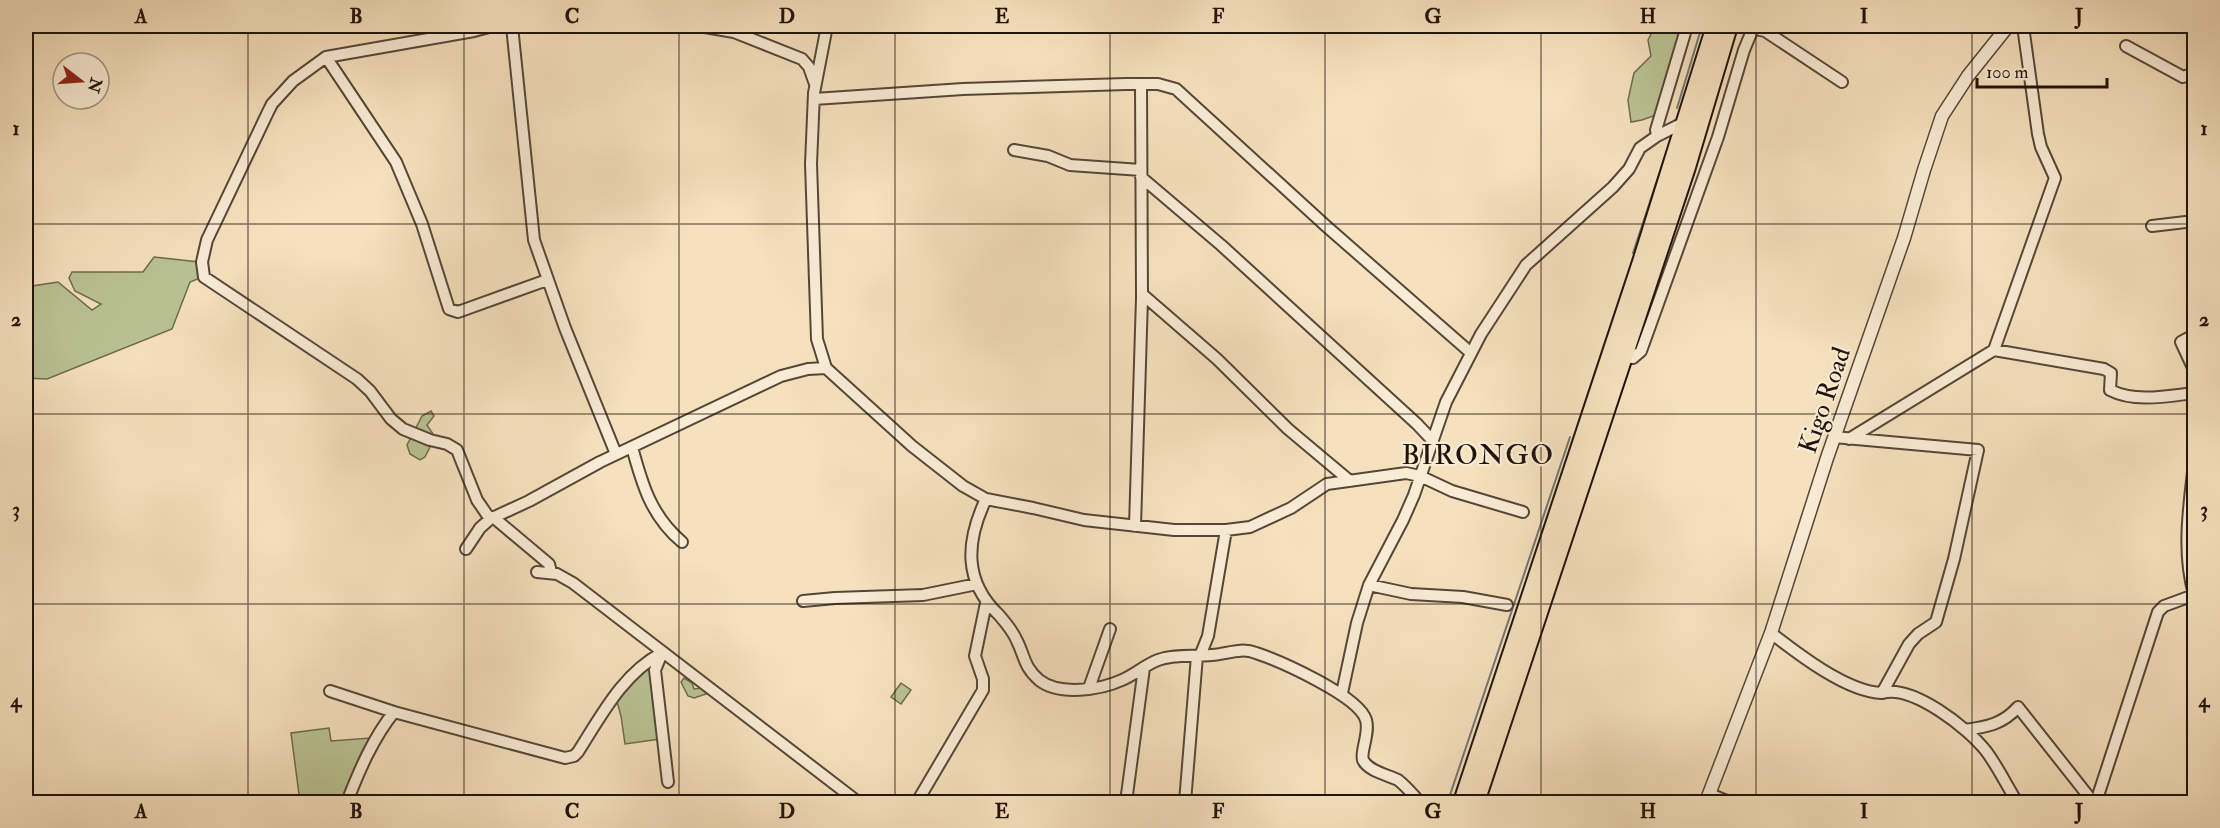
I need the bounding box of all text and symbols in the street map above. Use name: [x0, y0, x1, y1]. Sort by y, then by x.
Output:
text: A: [134, 4, 148, 29]
text: B: [349, 4, 363, 29]
text: C: [565, 4, 579, 29]
text: D: [779, 4, 795, 29]
text: E: [995, 4, 1010, 29]
text: F: [1212, 4, 1225, 29]
text: G: [1425, 4, 1442, 29]
text: H: [1640, 4, 1656, 29]
text: I: [1860, 4, 1868, 29]
text: J: [2074, 4, 2083, 29]
north arrow: [51, 51, 111, 111]
scale bar: [1977, 51, 2108, 89]
text: 100 m: [1986, 61, 2029, 84]
text: N: [83, 74, 106, 96]
text: 1: [12, 116, 20, 141]
text: 1: [2200, 116, 2208, 141]
text: 2: [11, 307, 21, 332]
text: 2: [2199, 307, 2209, 332]
street label: Kigo Road: [1792, 343, 1858, 458]
district label: BIRONGO: [1401, 438, 1555, 473]
text: 3: [12, 497, 20, 522]
text: 3: [2200, 497, 2208, 522]
text: 4: [10, 688, 23, 713]
text: 4: [2198, 688, 2211, 713]
text: A: [134, 799, 148, 824]
text: B: [349, 799, 363, 824]
text: C: [565, 799, 579, 824]
text: D: [779, 799, 795, 824]
text: E: [995, 799, 1010, 824]
text: F: [1212, 799, 1225, 824]
text: G: [1425, 799, 1442, 824]
text: H: [1640, 799, 1656, 824]
text: I: [1860, 799, 1868, 824]
text: J: [2074, 799, 2083, 824]

